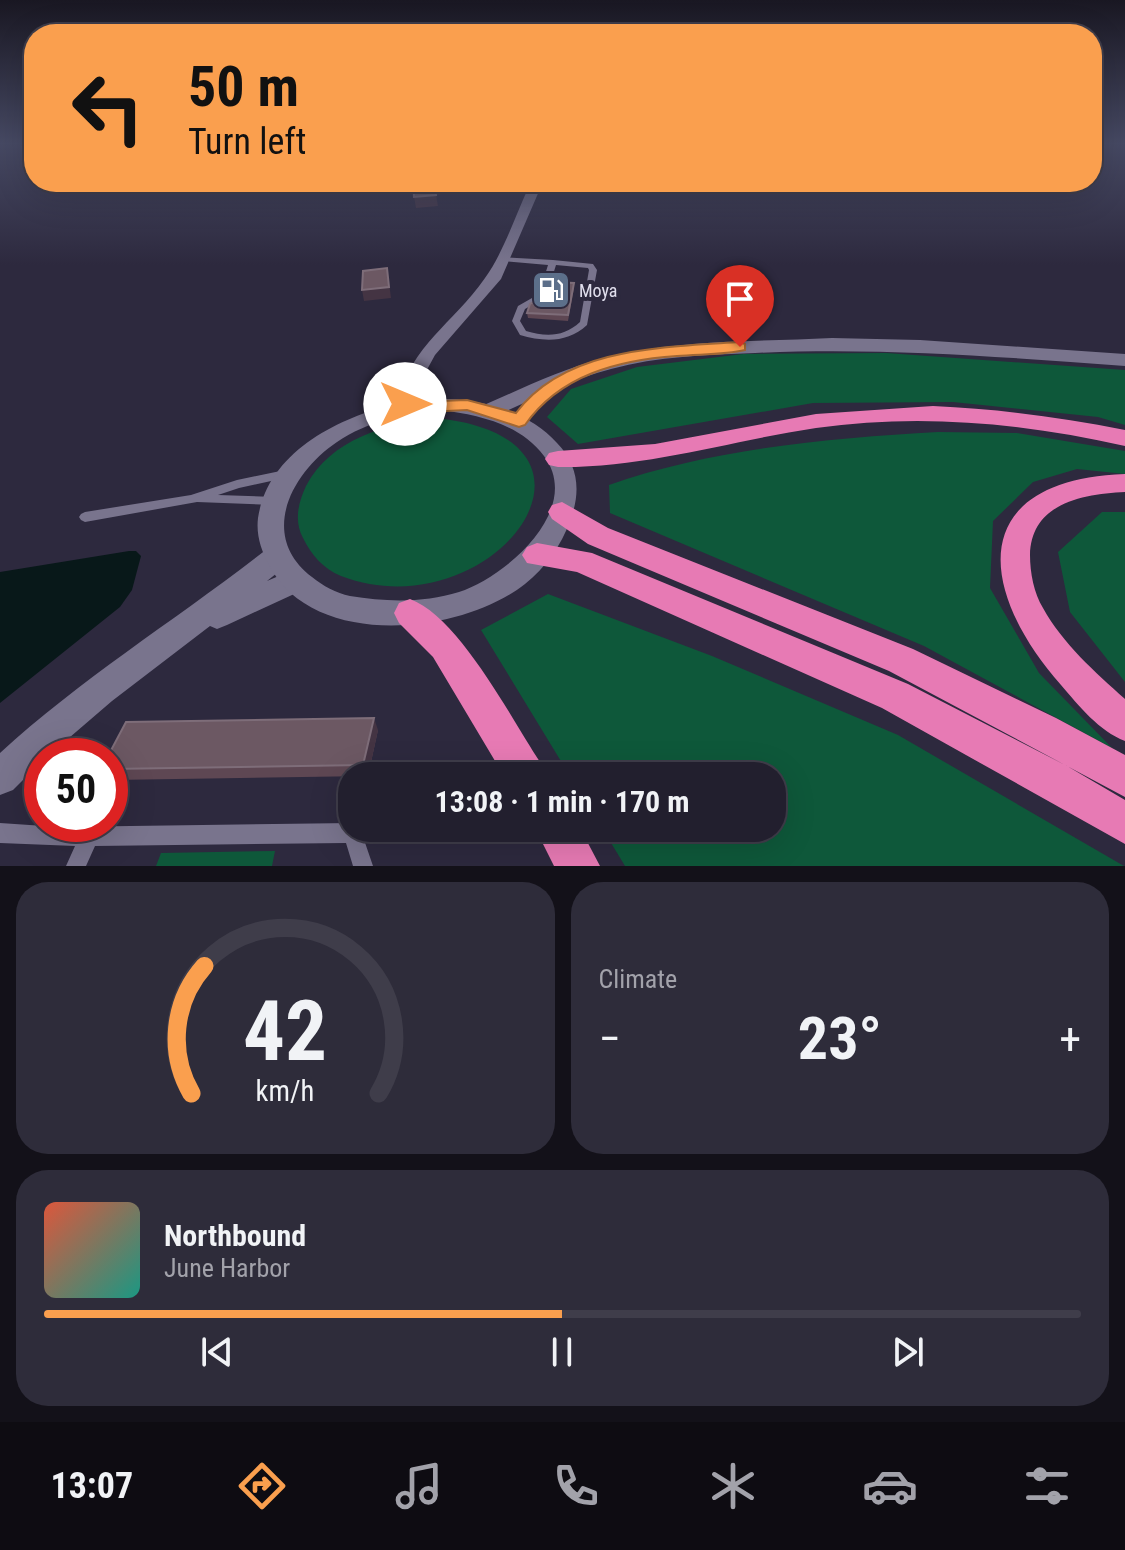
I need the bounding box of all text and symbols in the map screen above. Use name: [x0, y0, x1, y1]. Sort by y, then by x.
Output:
text: 50 m: [188, 54, 299, 120]
icon: left: [56, 56, 160, 160]
text: Turn left: [188, 121, 306, 163]
pin: [706, 265, 774, 347]
fuel station icon: Moya: [530, 269, 572, 311]
icon: arrive: [718, 277, 762, 321]
place label: Moya: [579, 280, 618, 301]
position arrow: [363, 362, 447, 446]
speed limit sign: 50: [24, 738, 128, 842]
text: 13:08 · 1 min · 170 m: [435, 784, 689, 819]
text: Climate: [599, 964, 677, 994]
text: 42: [243, 983, 327, 1080]
text: 23°: [798, 1003, 882, 1074]
text: −: [599, 1013, 621, 1065]
text: +: [1059, 1013, 1081, 1065]
text: km/h: [256, 1074, 315, 1108]
text: Northbound: [164, 1218, 306, 1253]
text: June Harbor: [164, 1253, 290, 1283]
icon: previous: [195, 1330, 239, 1374]
icon: pause: [540, 1330, 584, 1374]
icon: next: [886, 1330, 930, 1374]
icon: directions: [234, 1458, 290, 1514]
icon: music: [391, 1458, 447, 1514]
icon: phone: [548, 1458, 604, 1514]
icon: climate: [705, 1458, 761, 1514]
icon: car: [862, 1458, 918, 1514]
icon: filters: [1019, 1458, 1075, 1514]
text: 13:07: [50, 1465, 133, 1507]

